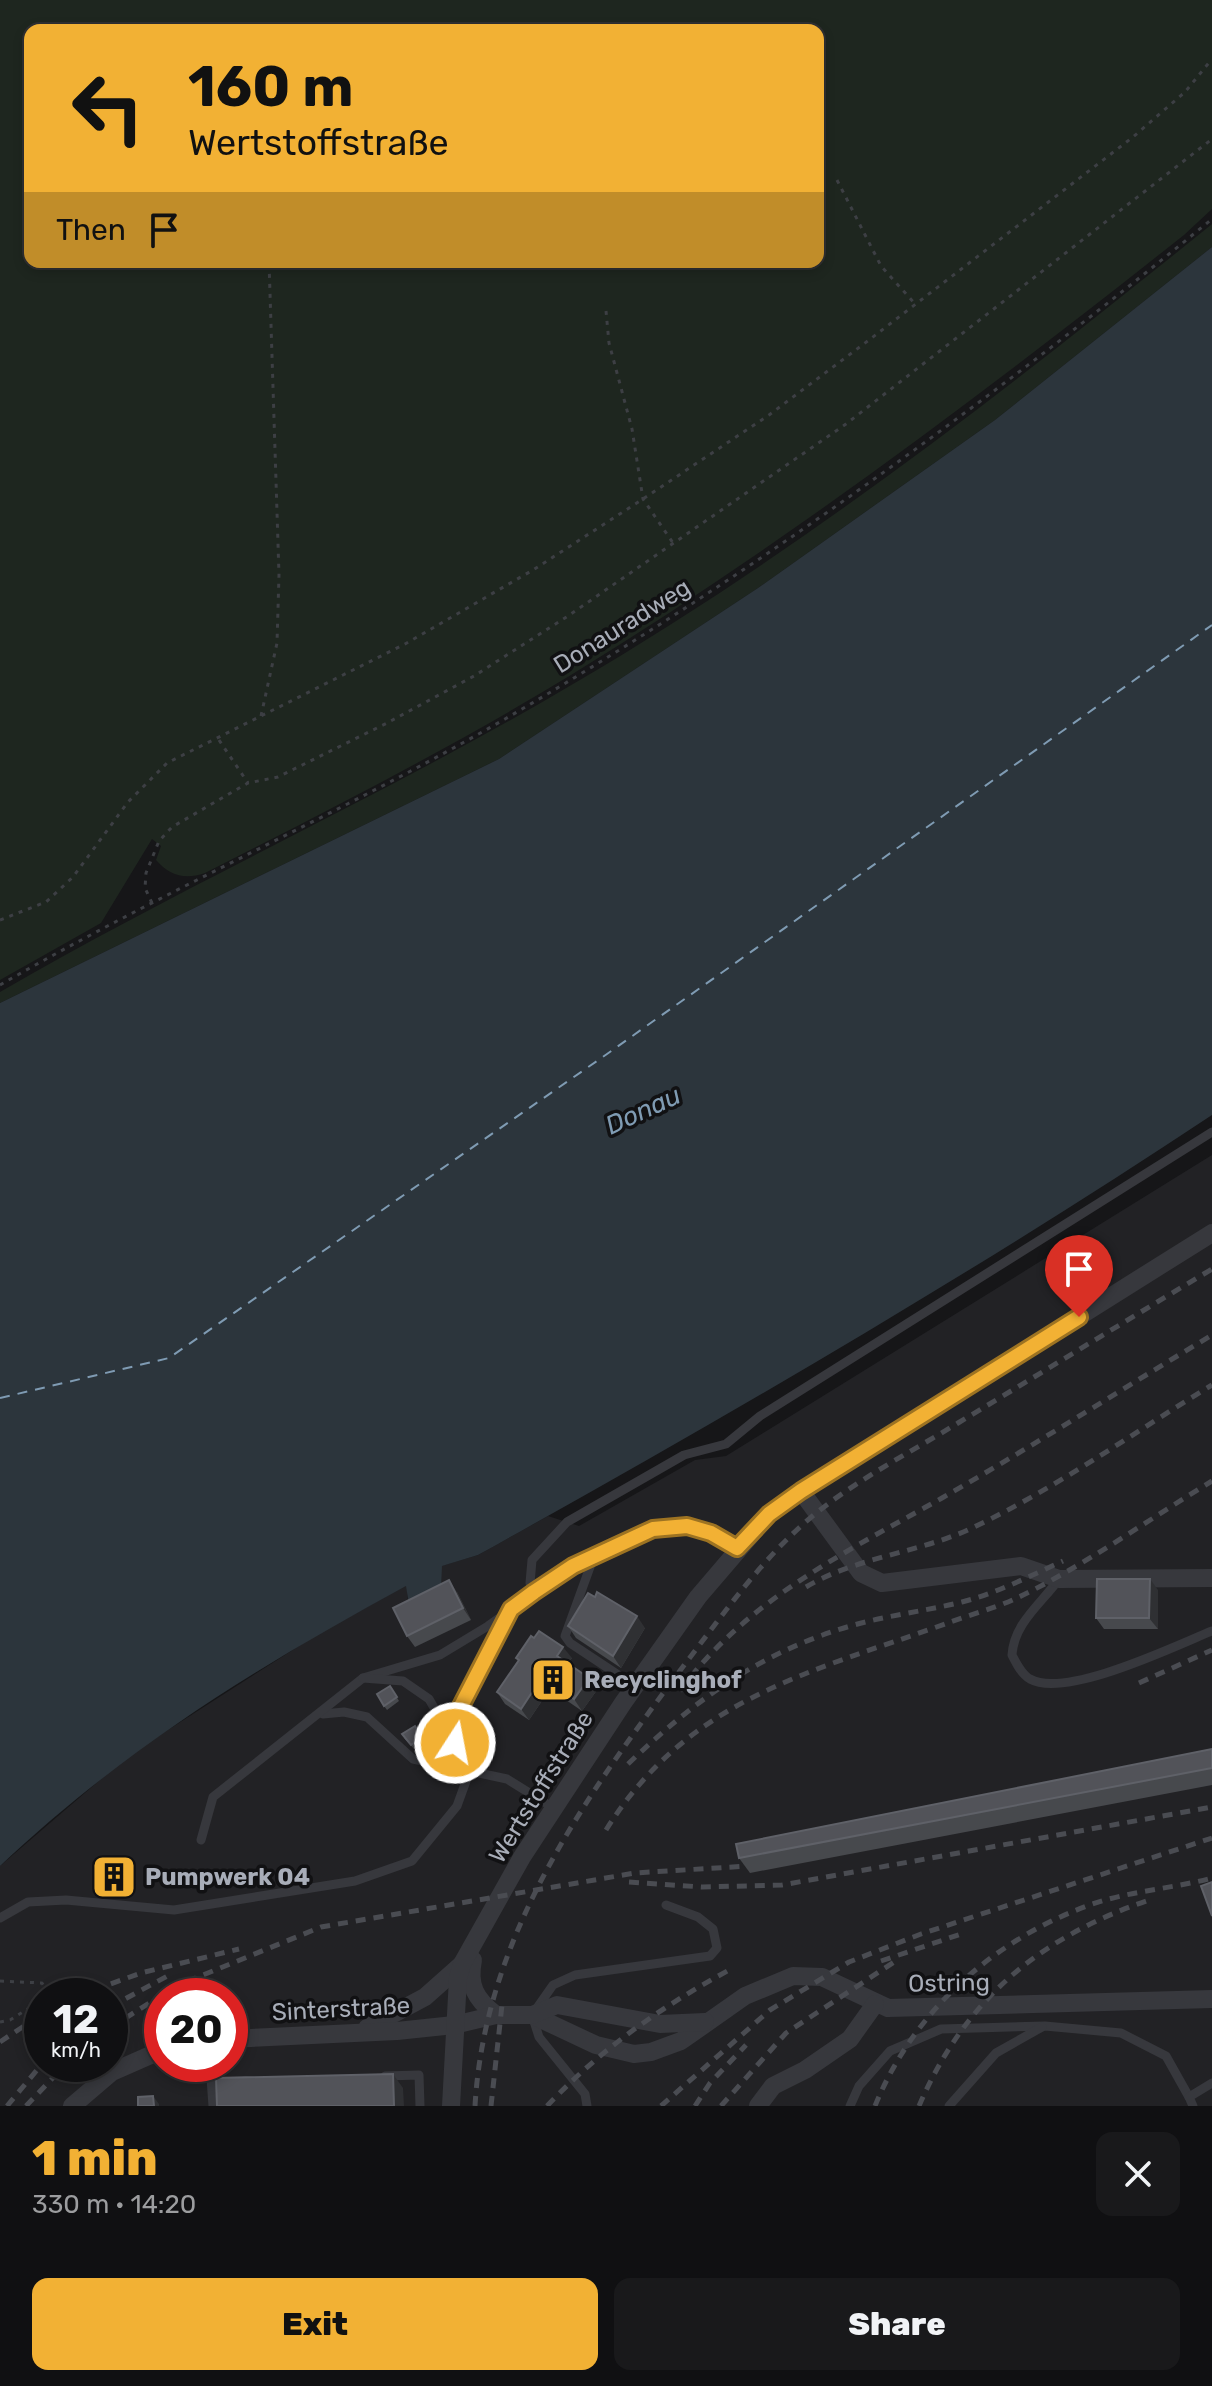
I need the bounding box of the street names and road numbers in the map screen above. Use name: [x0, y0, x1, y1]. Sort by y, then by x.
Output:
street label: Donauradweg: [549, 573, 695, 679]
street label: Wertstoffstraße: [483, 1706, 599, 1868]
street label: Ostring: [908, 1968, 990, 1998]
street label: Sinterstraße: [271, 1991, 411, 2027]

